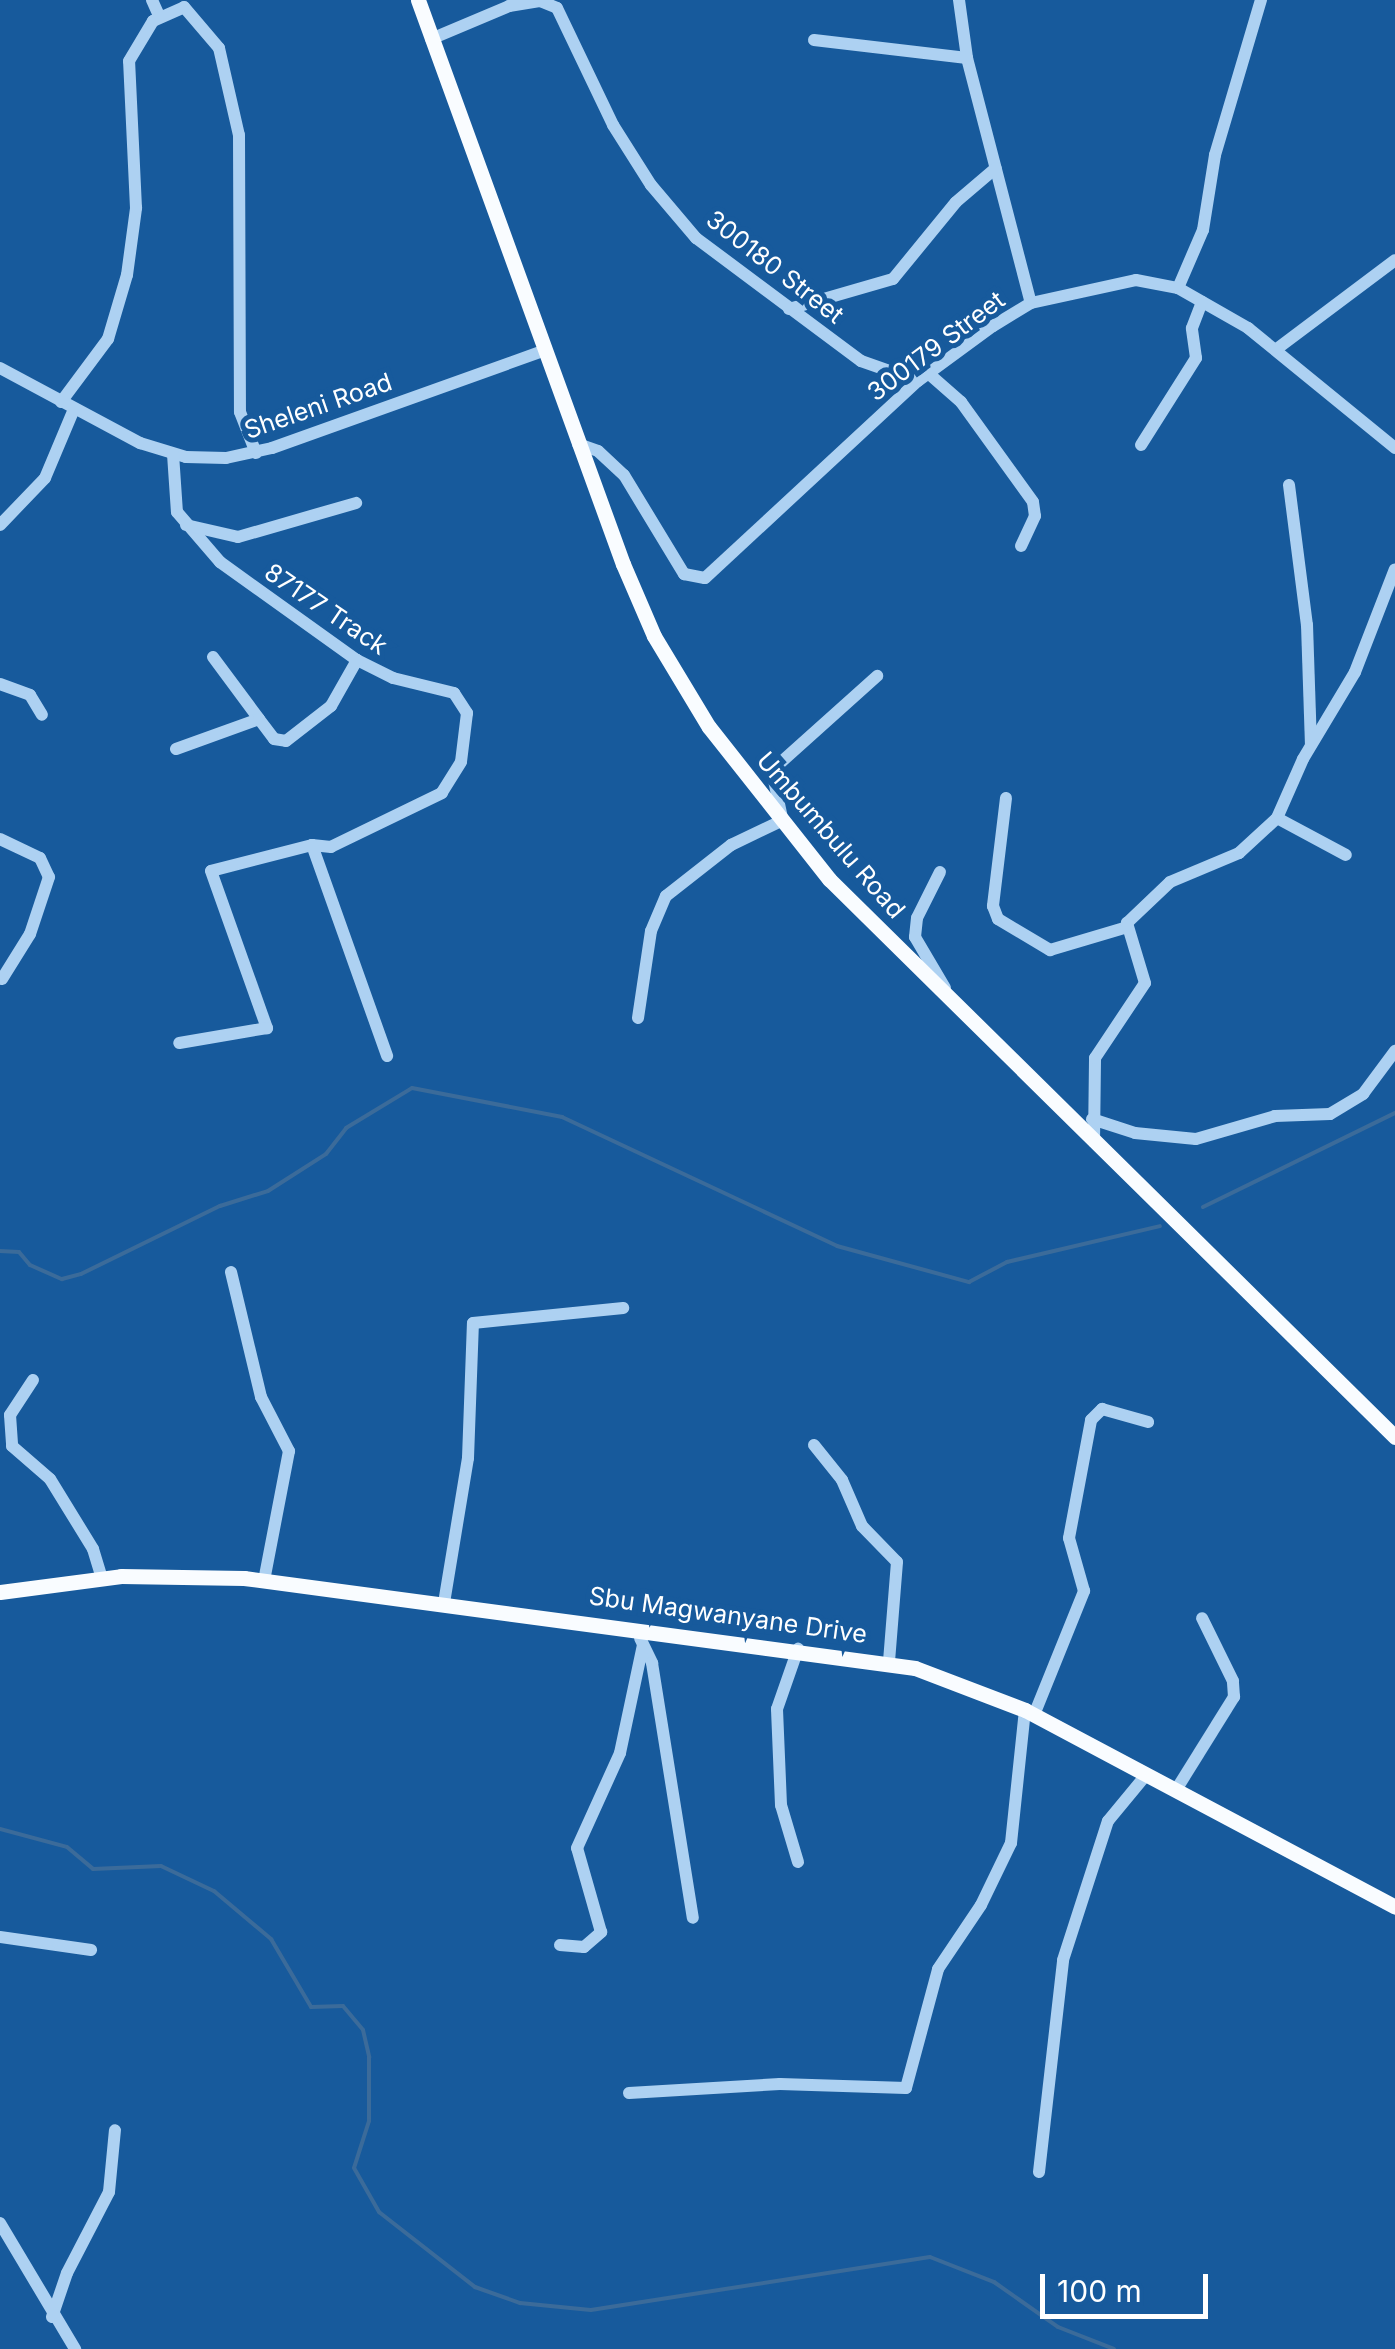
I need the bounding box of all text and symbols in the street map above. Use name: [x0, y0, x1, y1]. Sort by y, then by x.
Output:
street label: 300180 Street: [700, 204, 850, 330]
street label: 300179 Street: [861, 285, 1011, 407]
street label: Sheleni Road: [240, 367, 396, 445]
street label: 87177 Track: [259, 557, 393, 661]
street label: Umbumbulu Road: [751, 746, 911, 924]
street label: Sbu Magwanyane Drive: [587, 1581, 869, 1649]
scale bar: [1045, 2254, 1212, 2316]
text: 100 m: [1057, 2273, 1142, 2309]

